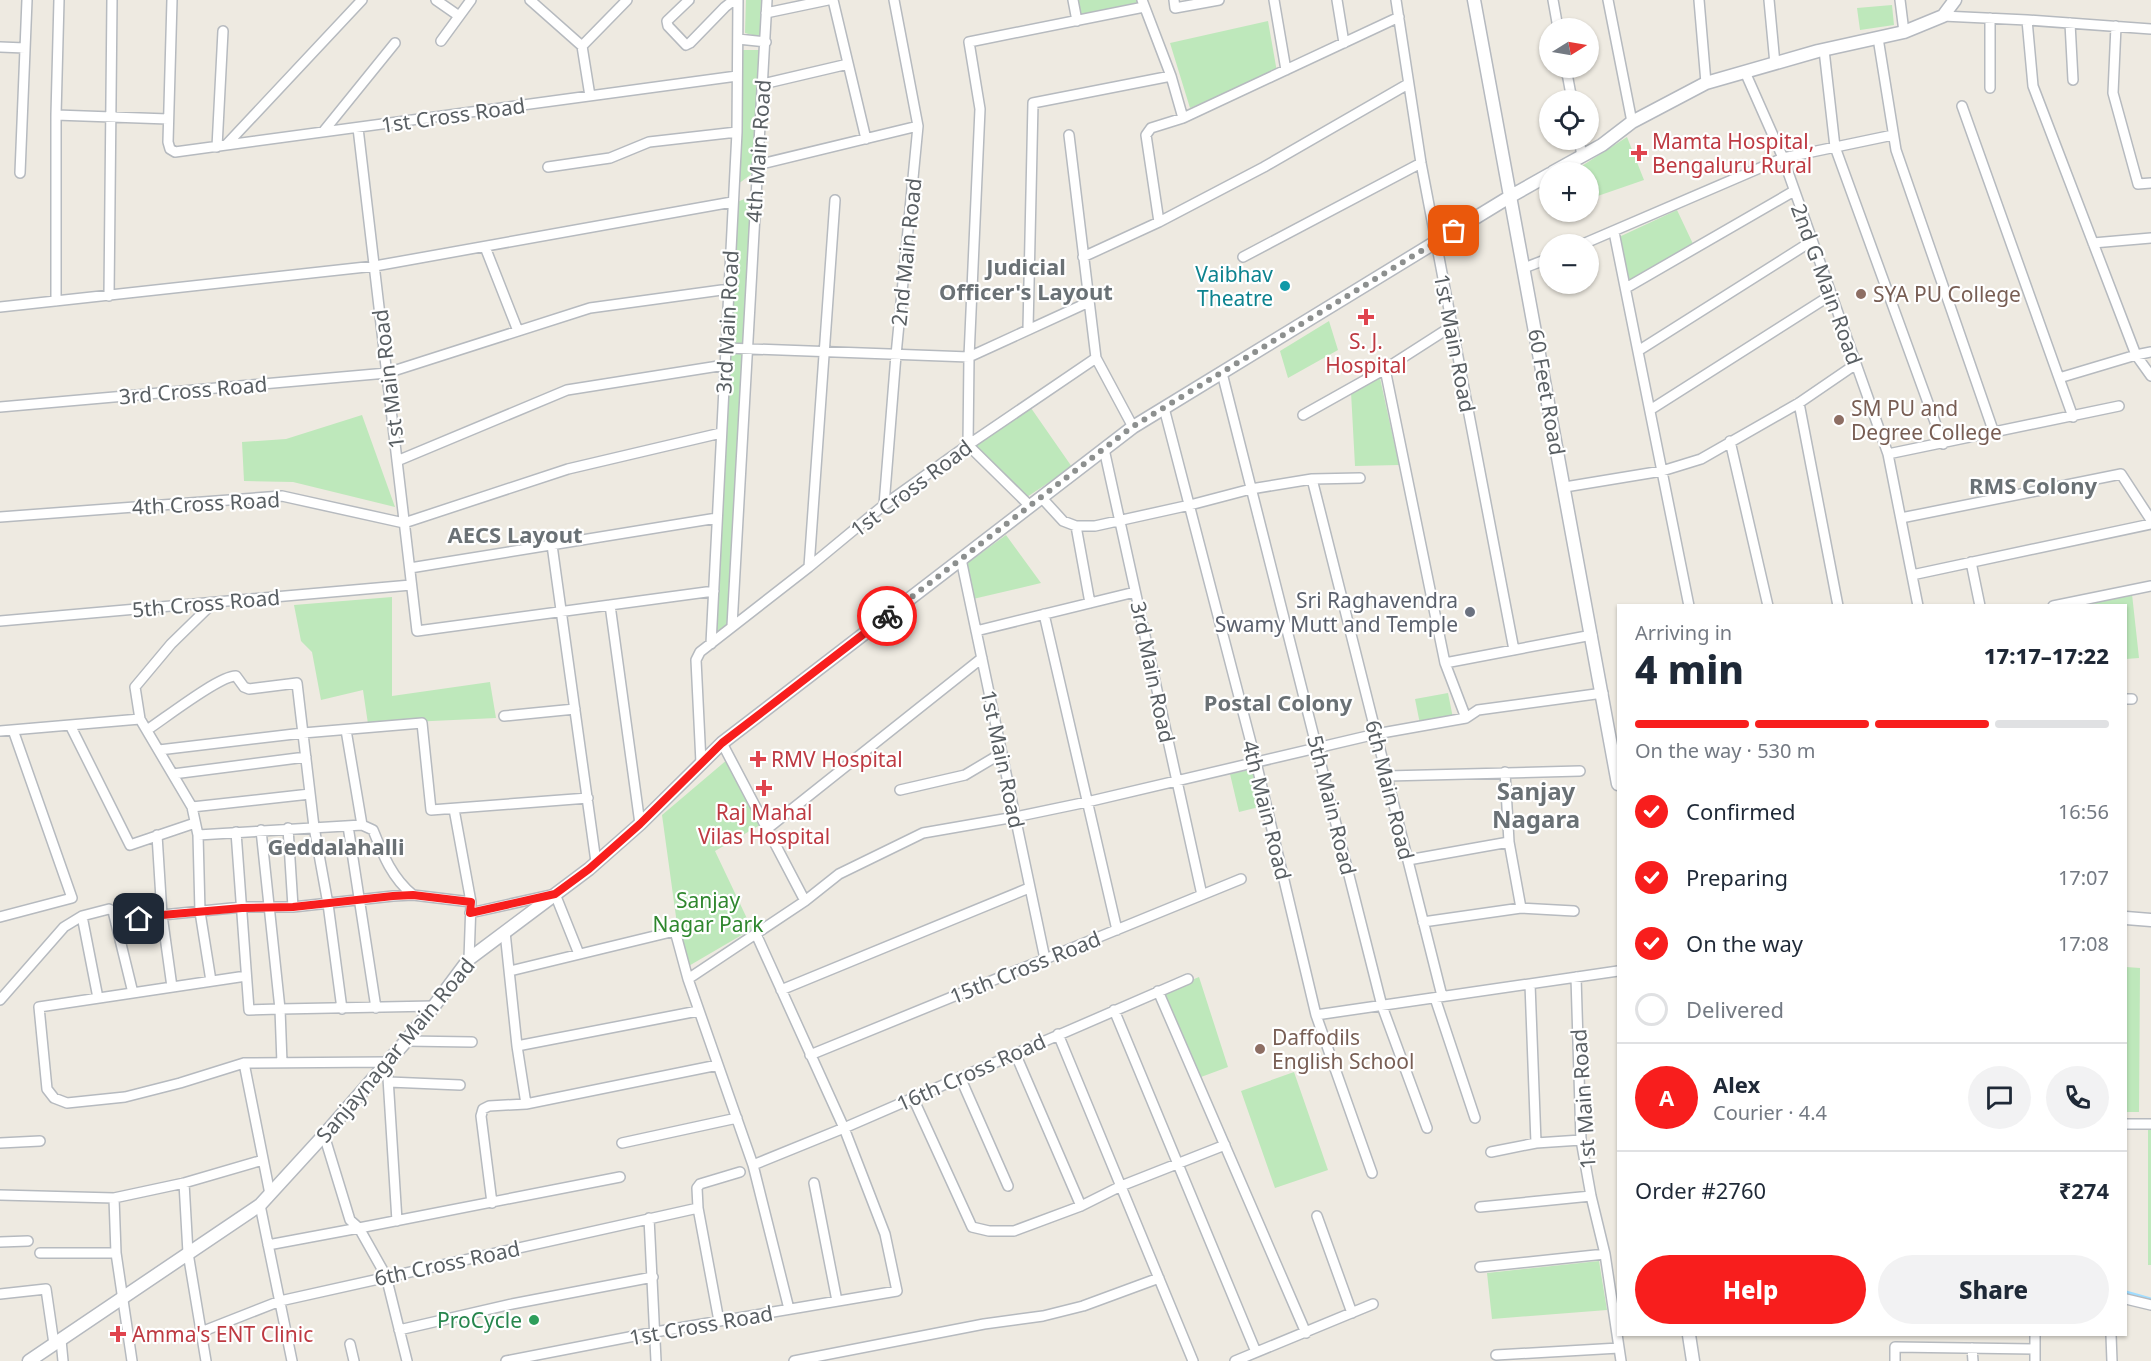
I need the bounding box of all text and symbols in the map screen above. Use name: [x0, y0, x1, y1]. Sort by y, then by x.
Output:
north arrow: [1539, 18, 1599, 78]
map controls: [1539, 18, 1599, 294]
street label: 4th Main Road: [739, 79, 777, 223]
button: locate: [1539, 90, 1599, 150]
street label: 1st Cross Road: [379, 91, 527, 139]
place label: Mamta Hospital, Bengaluru Rural: [1652, 127, 1814, 179]
marker: Mamta Hospital, Bengaluru Rural: [1630, 144, 1648, 162]
button: +: [1539, 162, 1599, 222]
street label: 2nd Main Road: [884, 177, 928, 327]
street label: 2nd G Main Road: [1785, 200, 1869, 368]
pin: [1428, 205, 1479, 256]
icon: bag: [1437, 214, 1470, 247]
button: −: [1539, 234, 1599, 294]
street label: 3rd Main Road: [709, 249, 745, 395]
district label: Judicial Officer's Layout: [939, 251, 1113, 306]
place label: Vaibhav Theatre: [1195, 260, 1273, 312]
street label: 1st Main Road: [1428, 271, 1482, 415]
marker: Vaibhav Theatre: [1278, 279, 1292, 293]
place label: SYA PU College: [1873, 280, 2021, 308]
marker: SYA PU College: [1854, 287, 1868, 301]
street label: 1st Main Road: [366, 308, 410, 450]
marker: S. J. Hospital: [1357, 308, 1375, 326]
place label: S. J. Hospital: [1325, 327, 1407, 379]
street label: 60 Feet Road: [1522, 327, 1572, 457]
street label: 3rd Cross Road: [118, 370, 268, 410]
place label: SM PU and Degree College: [1851, 394, 2002, 446]
marker: SM PU and Degree College: [1832, 413, 1846, 427]
street label: 1st Cross Road: [845, 433, 977, 543]
district label: RMS Colony: [1969, 470, 2097, 500]
street label: 4th Cross Road: [131, 485, 281, 521]
district label: AECS Layout: [447, 519, 583, 549]
street label: 5th Cross Road: [131, 583, 281, 623]
courier: [857, 586, 917, 646]
place label: Sri Raghavendra Swamy Mutt and Temple: [1215, 586, 1458, 638]
street label: 3rd Main Road: [1124, 599, 1182, 745]
icon: bike: [871, 600, 904, 633]
marker: Sri Raghavendra Swamy Mutt and Temple: [1463, 605, 1477, 619]
text: Arriving in: [1635, 619, 1732, 646]
text: 17:17–17:22: [1984, 640, 2109, 670]
text: 4 min: [1635, 642, 1744, 695]
street label: 1st Main Road: [975, 687, 1031, 831]
district label: Postal Colony: [1204, 687, 1353, 717]
street label: 6th Main Road: [1359, 717, 1421, 863]
street label: 5th Main Road: [1301, 732, 1363, 878]
street label: 4th Main Road: [1236, 737, 1298, 883]
text: On the way · 530 m: [1635, 737, 1815, 764]
place label: RMV Hospital: [771, 745, 903, 773]
marker: RMV Hospital: [749, 750, 767, 768]
district label: Sanjay Nagara: [1492, 774, 1580, 835]
marker: Raj Mahal Vilas Hospital: [755, 779, 773, 797]
icon: check: [1635, 795, 1668, 828]
text: Confirmed: [1686, 796, 1796, 826]
place label: Raj Mahal Vilas Hospital: [698, 798, 830, 850]
text: 16:56: [2058, 798, 2109, 825]
district label: Geddalahalli: [268, 831, 404, 861]
icon: check: [1635, 861, 1668, 894]
text: Preparing: [1686, 862, 1788, 892]
text: 17:07: [2058, 864, 2109, 891]
park label: Sanjay Nagar Park: [653, 886, 764, 938]
pin: [113, 893, 164, 944]
icon: home: [122, 902, 155, 935]
street label: 15th Cross Road: [945, 924, 1105, 1010]
icon: check: [1635, 927, 1668, 960]
text: On the way: [1686, 928, 1803, 958]
text: 17:08: [2058, 930, 2109, 957]
street label: Sanjaynagar Main Road: [309, 952, 481, 1148]
text: Delivered: [1686, 994, 1784, 1024]
place label: Daffodils English School: [1272, 1023, 1414, 1075]
street label: 16th Cross Road: [892, 1027, 1050, 1117]
street label: 1st Main Road: [1564, 1028, 1602, 1170]
marker: Daffodils English School: [1253, 1042, 1267, 1056]
button: chat: [1968, 1066, 2031, 1129]
button: phone: [2046, 1066, 2109, 1129]
text: Alex: [1713, 1069, 1760, 1099]
text: A: [1659, 1082, 1674, 1112]
text: Courier · 4.4: [1713, 1099, 1827, 1126]
text: Order #2760: [1635, 1175, 1766, 1205]
text: ₹274: [2059, 1175, 2109, 1205]
street label: 6th Cross Road: [372, 1234, 522, 1292]
button: Help: [1635, 1255, 1866, 1324]
button: Share: [1878, 1255, 2109, 1324]
street label: 1st Cross Road: [627, 1299, 775, 1351]
place label: ProCycle: [437, 1306, 522, 1334]
marker: ProCycle: [527, 1313, 541, 1327]
place label: Amma's ENT Clinic: [132, 1320, 313, 1348]
marker: Amma's ENT Clinic: [109, 1325, 127, 1343]

